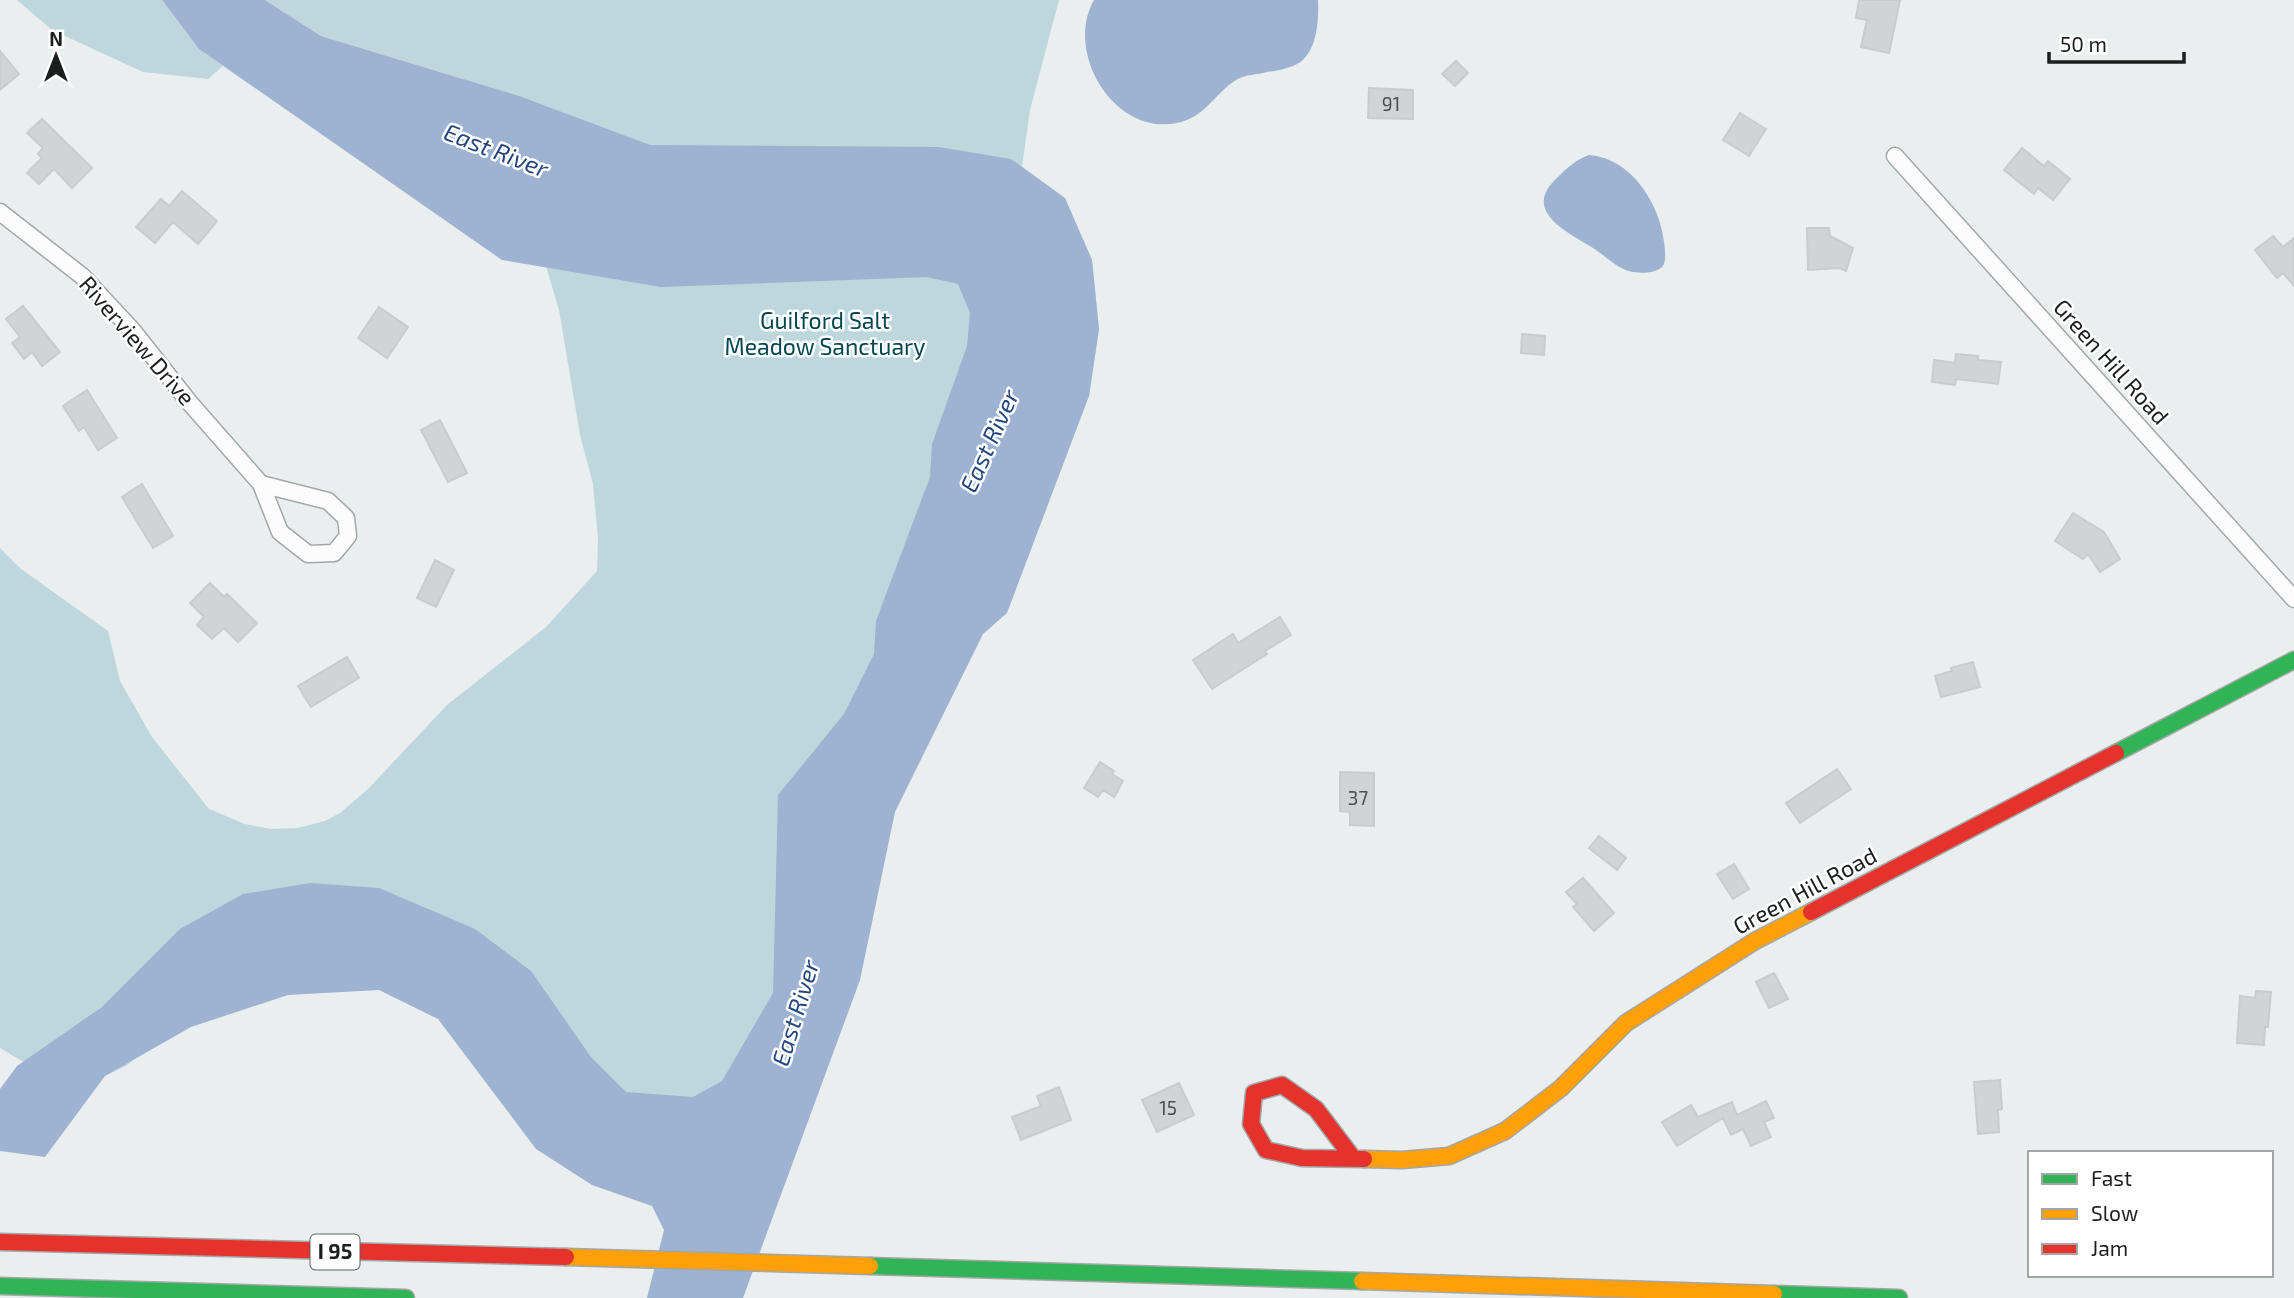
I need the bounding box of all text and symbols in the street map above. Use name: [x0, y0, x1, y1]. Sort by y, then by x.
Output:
north arrow: [21, 21, 91, 91]
scale bar: [2049, 21, 2184, 65]
text: N: [49, 27, 63, 50]
text: 50 m: [2060, 31, 2107, 56]
house number: 91: [1382, 92, 1400, 115]
water label: East River: [440, 116, 553, 183]
street label: Riverview Drive: [74, 270, 201, 411]
street label: Green Hill Road: [2048, 293, 2175, 430]
park label: Guilford Salt Meadow Sanctuary: [725, 306, 925, 360]
water label: East River: [953, 384, 1024, 496]
house number: 37: [1348, 786, 1368, 809]
street label: Green Hill Road: [1728, 840, 1881, 940]
water label: East River: [765, 956, 825, 1069]
house number: 15: [1159, 1096, 1177, 1119]
legend: [2028, 1151, 2273, 1277]
text: Fast: [2091, 1165, 2132, 1190]
text: Slow: [2091, 1200, 2138, 1225]
road number: I 95: [310, 1234, 360, 1270]
text: Jam: [2091, 1235, 2128, 1260]

